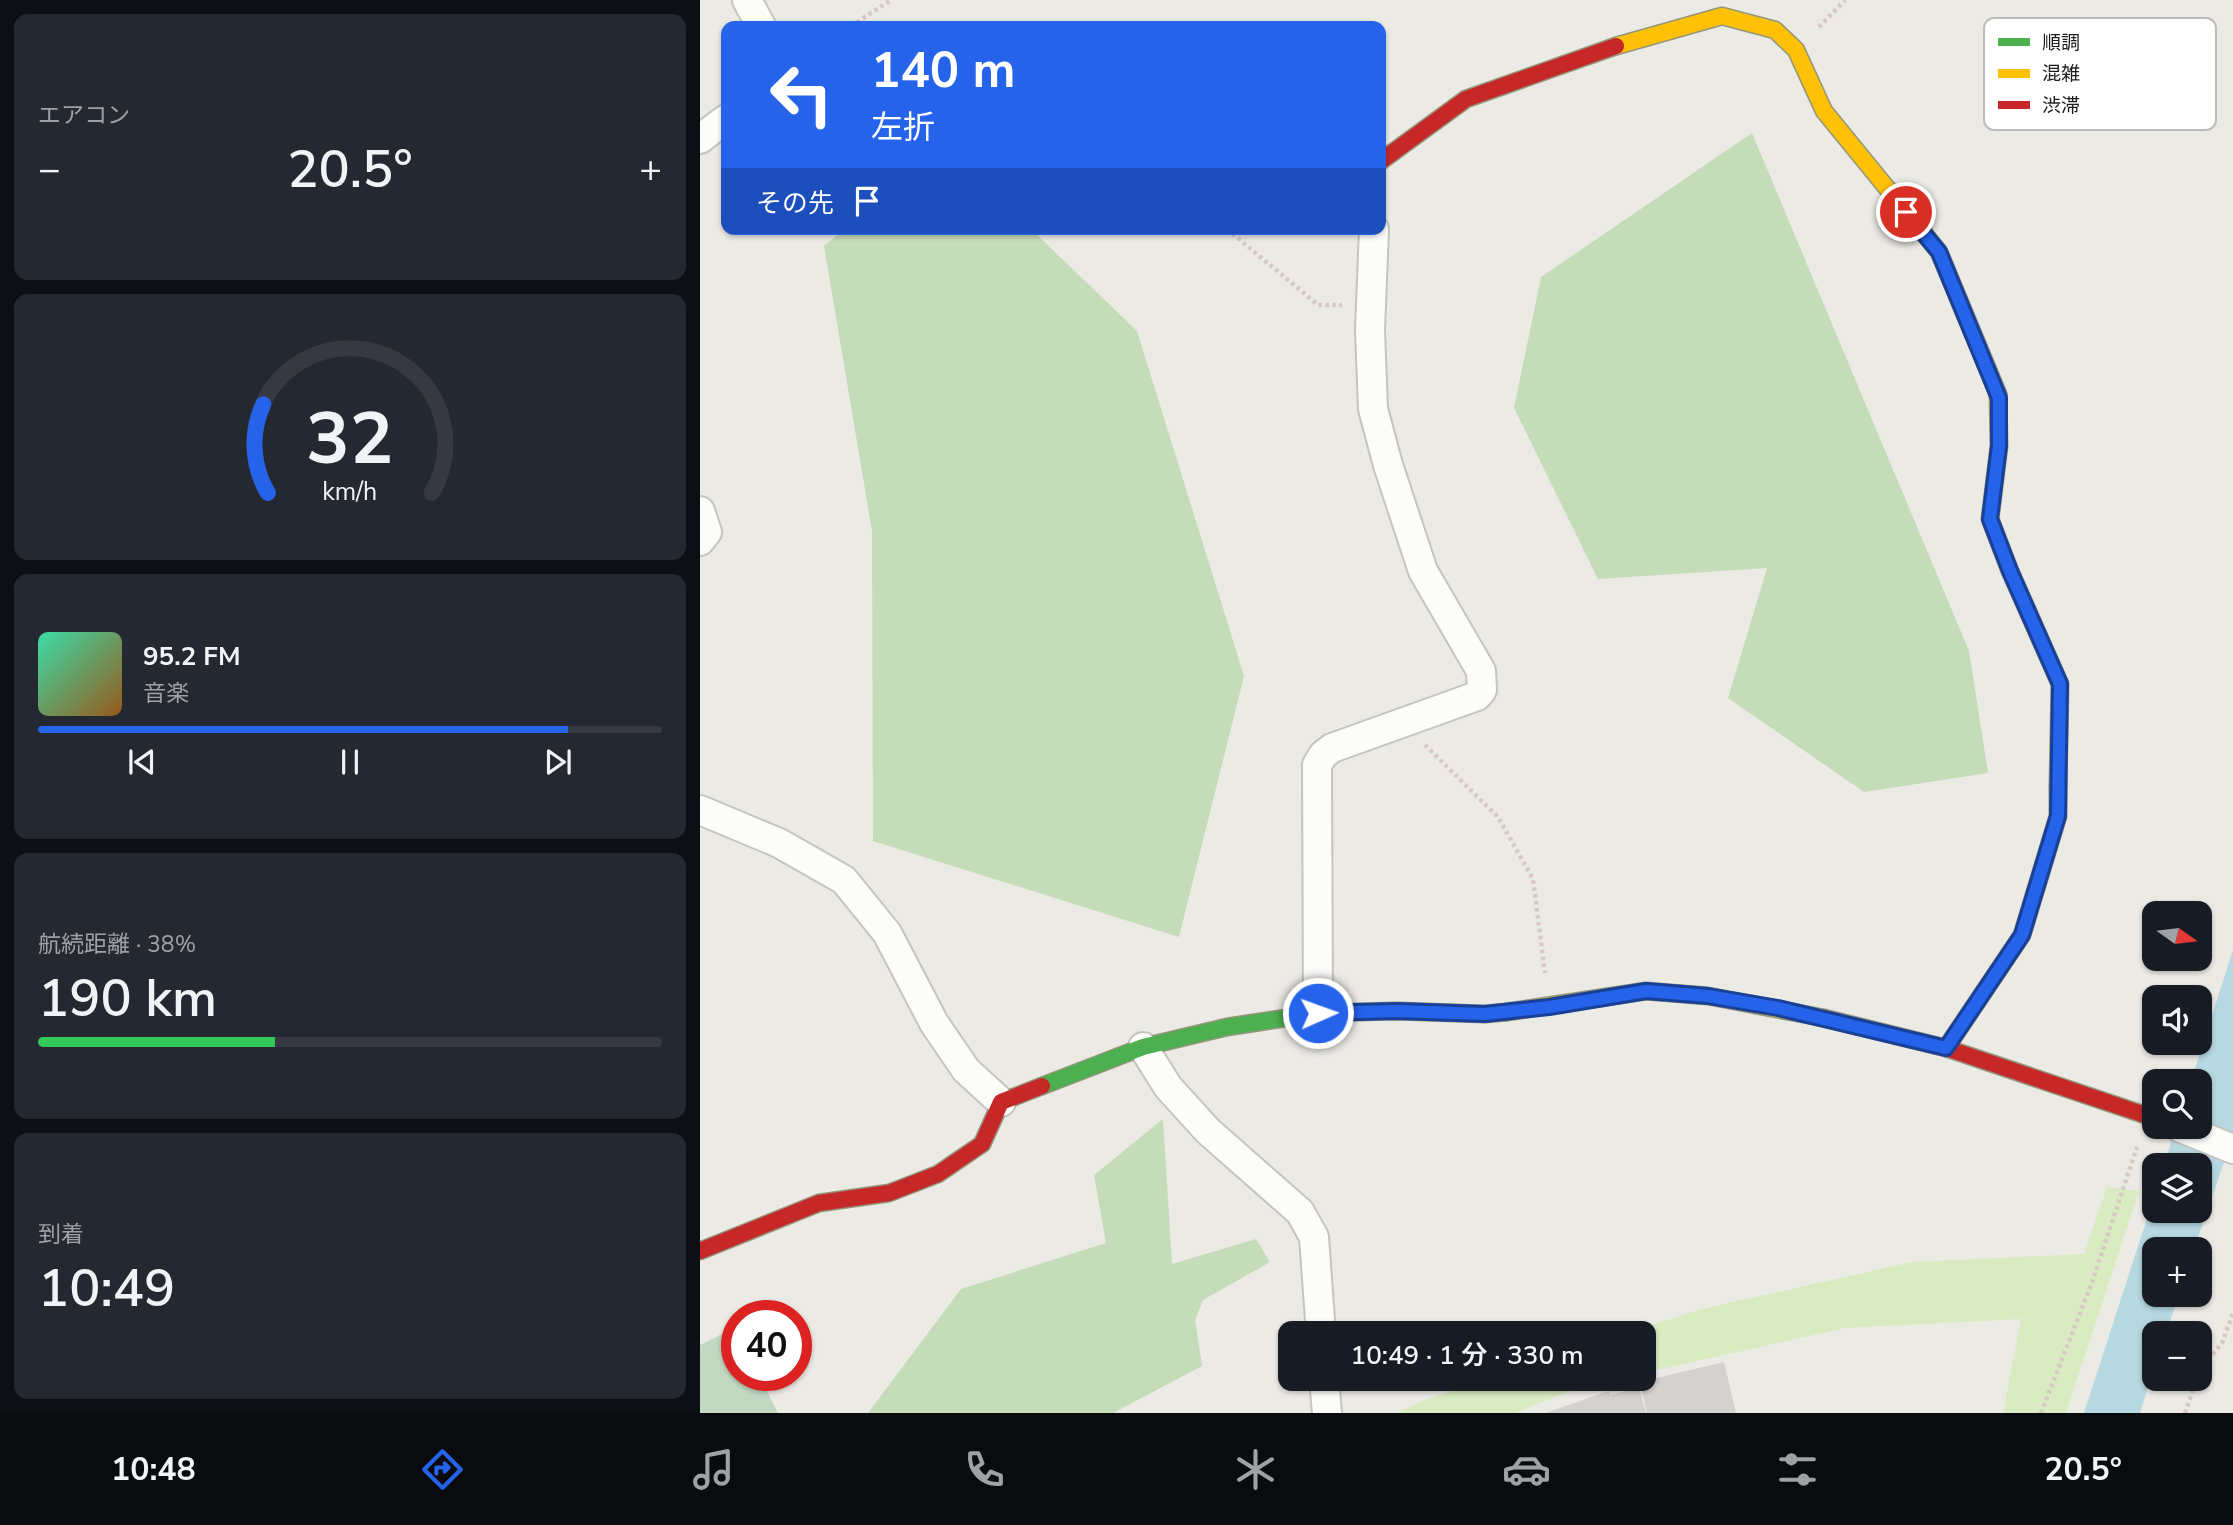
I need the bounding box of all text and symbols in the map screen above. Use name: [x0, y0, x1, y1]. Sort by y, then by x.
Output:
legend: [1984, 18, 2216, 130]
text: 順調: [2042, 30, 2080, 56]
text: 140 m: [871, 37, 1015, 104]
icon: left: [756, 49, 847, 140]
text: 混雑: [2042, 61, 2080, 87]
text: 渋滞: [2042, 93, 2080, 119]
text: エアコン: [38, 100, 130, 131]
text: 左折: [871, 106, 935, 149]
text: 20.5°: [287, 134, 413, 205]
text: −: [38, 144, 61, 195]
text: +: [639, 144, 662, 195]
icon: arrive: [848, 182, 886, 220]
pin: [1876, 182, 1936, 242]
text: その先: [756, 186, 834, 221]
icon: arrive: [1887, 193, 1925, 231]
text: 32: [306, 389, 394, 489]
text: km/h: [322, 474, 378, 508]
text: 95.2 FM: [143, 639, 240, 674]
text: 音楽: [143, 678, 189, 709]
icon: previous: [123, 743, 161, 781]
icon: pause: [331, 743, 369, 781]
icon: next: [539, 743, 577, 781]
north arrow: [2142, 901, 2212, 971]
map controls: [2142, 901, 2212, 1391]
text: 航続距離 · 38%: [38, 929, 196, 960]
text: 190 km: [38, 963, 217, 1034]
position arrow: [1281, 976, 1355, 1050]
button: sound: [2142, 985, 2212, 1055]
button: search: [2142, 1069, 2212, 1139]
button: layers: [2142, 1153, 2212, 1223]
text: 到着: [38, 1219, 84, 1250]
button: +: [2142, 1237, 2212, 1307]
text: 10:49: [38, 1253, 175, 1324]
speed limit sign: 40: [721, 1300, 812, 1391]
button: −: [2142, 1321, 2212, 1391]
text: 10:49 · 1 分 · 330 m: [1351, 1338, 1583, 1373]
icon: directions: [418, 1445, 467, 1494]
icon: music: [689, 1445, 738, 1494]
icon: phone: [960, 1445, 1009, 1494]
icon: climate: [1231, 1445, 1280, 1494]
icon: car: [1502, 1445, 1551, 1494]
icon: filters: [1773, 1445, 1822, 1494]
text: 10:48: [111, 1448, 196, 1491]
text: 20.5°: [2044, 1448, 2122, 1491]

